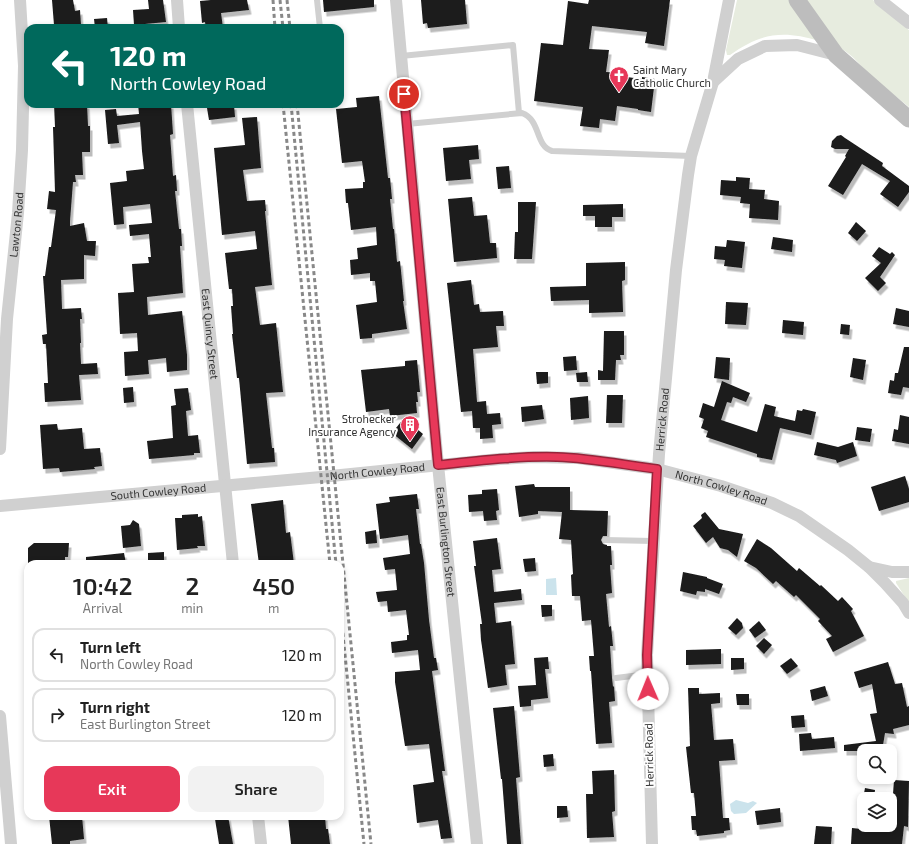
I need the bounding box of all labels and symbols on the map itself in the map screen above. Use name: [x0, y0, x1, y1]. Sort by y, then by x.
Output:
place label: Saint Mary Catholic Church: [633, 63, 711, 89]
church icon: Saint Mary Catholic Church: [608, 65, 630, 93]
pin: [387, 77, 421, 111]
street label: Lawton Road: [6, 192, 25, 258]
street label: East Quincy Street: [199, 288, 221, 380]
street label: Herrick Road: [652, 387, 671, 452]
place label: Strohecker Insurance Agency: [308, 412, 397, 438]
building icon: Strohecker Insurance Agency: [399, 414, 421, 442]
street label: North Cowley Road: [329, 460, 426, 482]
street label: North Cowley Road: [674, 467, 769, 507]
street label: South Cowley Road: [110, 480, 207, 502]
street label: East Burlington Street: [434, 486, 459, 597]
position arrow: [627, 668, 669, 710]
street label: Herrick Road: [641, 723, 656, 787]

